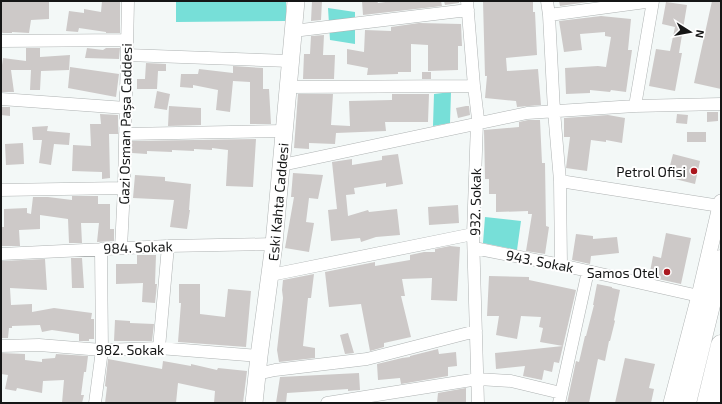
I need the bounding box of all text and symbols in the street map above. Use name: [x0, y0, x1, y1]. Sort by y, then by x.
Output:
north arrow: [670, 12, 710, 52]
text: N: [693, 29, 707, 39]
street label: Gazi Osman Paşa Caddesi: [115, 43, 136, 205]
street label: Eski Kahta Caddesi: [264, 142, 292, 262]
place label: Petrol Ofisi: [616, 163, 686, 180]
marker: Petrol Ofisi: [689, 166, 699, 176]
street label: 932. Sokak: [466, 168, 484, 236]
street label: 984. Sokak: [103, 237, 173, 257]
street label: 943. Sokak: [505, 246, 575, 276]
place label: Samos Otel: [587, 264, 660, 281]
marker: Samos Otel: [662, 267, 672, 277]
street label: 982. Sokak: [96, 341, 164, 358]

